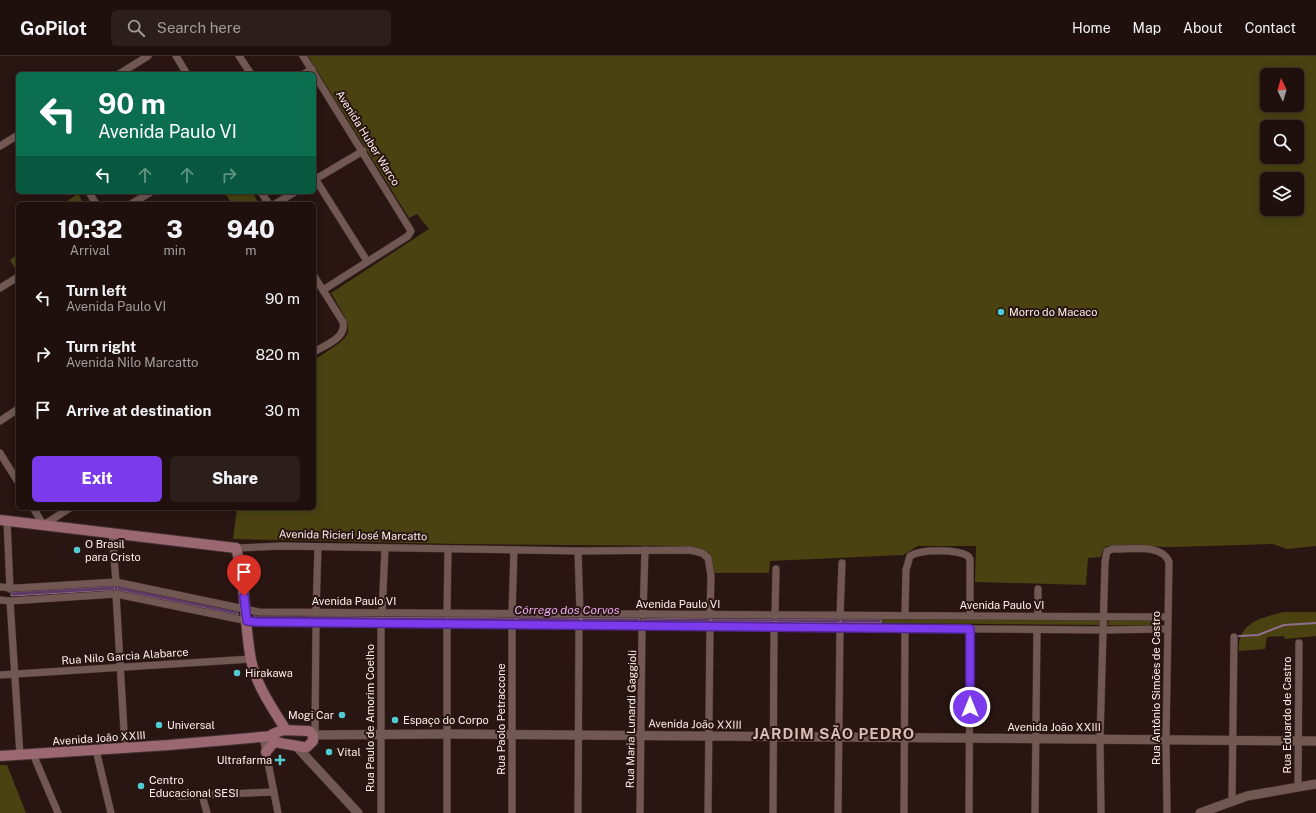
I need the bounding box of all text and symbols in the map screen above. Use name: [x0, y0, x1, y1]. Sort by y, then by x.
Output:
search box: [111, 10, 391, 46]
text: GoPilot: [20, 17, 87, 39]
icon: search: [125, 17, 147, 39]
text: Search here: [157, 19, 241, 36]
text: Home: [1072, 20, 1111, 36]
text: Map: [1133, 20, 1161, 36]
text: About: [1183, 20, 1223, 36]
text: Contact: [1245, 20, 1296, 36]
north arrow: [1260, 68, 1304, 112]
map controls: [1260, 68, 1304, 216]
text: 90 m: [98, 87, 166, 120]
icon: left: [32, 88, 84, 140]
street label: Avenida Huber Warco: [334, 88, 402, 188]
button: search: [1260, 120, 1304, 164]
text: Avenida Paulo VI: [98, 121, 237, 142]
icon: left: [92, 164, 114, 186]
icon: ahead: [134, 164, 156, 186]
icon: ahead: [176, 164, 198, 186]
icon: right: [218, 164, 240, 186]
button: layers: [1260, 172, 1304, 216]
text: 10:32: [57, 215, 122, 243]
text: 3: [166, 215, 183, 243]
text: 940: [227, 215, 275, 243]
text: Arrival: [70, 243, 110, 258]
text: min: [164, 243, 186, 258]
text: m: [245, 243, 256, 258]
text: Turn left: [66, 282, 127, 299]
icon: left: [32, 287, 54, 309]
text: 90 m: [265, 290, 300, 307]
text: Avenida Paulo VI: [66, 299, 166, 314]
place label: Morro do Macaco: [1009, 306, 1097, 318]
marker: Morro do Macaco: [996, 307, 1006, 317]
text: Turn right: [66, 338, 136, 355]
icon: right: [32, 343, 54, 365]
text: 820 m: [256, 346, 300, 363]
text: Avenida Nilo Marcatto: [66, 355, 198, 370]
icon: arrive: [32, 399, 54, 421]
text: Arrive at destination: [66, 402, 211, 419]
text: 30 m: [265, 402, 300, 419]
button: Exit: [32, 456, 162, 502]
button: Share: [170, 456, 300, 502]
street label: Avenida Ricieri José Marcatto: [279, 528, 427, 542]
place label: O Brasil para Cristo: [85, 538, 141, 563]
marker: O Brasil para Cristo: [72, 545, 82, 555]
pin: [227, 555, 261, 596]
icon: arrive: [233, 561, 255, 583]
street label: Avenida Paulo VI: [312, 595, 396, 607]
street label: Avenida Paulo VI: [636, 598, 720, 610]
street label: Avenida Paulo VI: [960, 599, 1044, 611]
water label: Córrego dos Corvos: [514, 603, 620, 617]
street label: Rua Antônio Simões de Castro: [1150, 611, 1162, 765]
street label: Rua Paulo de Amorim Coelho: [364, 644, 376, 792]
street label: Rua Nilo Garcia Alabarce: [61, 646, 189, 666]
street label: Rua Maria Lunardi Gaggioli: [624, 650, 638, 788]
street label: Rua Eduardo de Castro: [1281, 657, 1293, 773]
street label: Rua Paolo Petraccone: [495, 663, 507, 775]
place label: Hirakawa: [245, 667, 293, 679]
marker: Hirakawa: [232, 668, 242, 678]
position arrow: [949, 686, 991, 728]
place label: Mogi Car: [288, 709, 334, 721]
marker: Mogi Car: [337, 710, 347, 720]
place label: Espaço do Corpo: [403, 714, 489, 727]
marker: Espaço do Corpo: [390, 715, 400, 725]
street label: Avenida João XXIII: [648, 717, 742, 731]
place label: Universal: [167, 719, 215, 731]
marker: Universal: [154, 720, 164, 730]
street label: Avenida João XXIII: [1007, 721, 1101, 733]
district label: JARDIM SÃO PEDRO: [753, 724, 915, 742]
street label: Avenida João XXIII: [52, 729, 146, 747]
place label: Vital: [337, 746, 361, 758]
marker: Vital: [324, 747, 334, 757]
place label: Ultrafarma: [217, 754, 272, 766]
marker: Ultrafarma: [275, 755, 285, 765]
place label: Centro Educacional SESI: [149, 774, 239, 799]
marker: Centro Educacional SESI: [136, 781, 146, 791]

